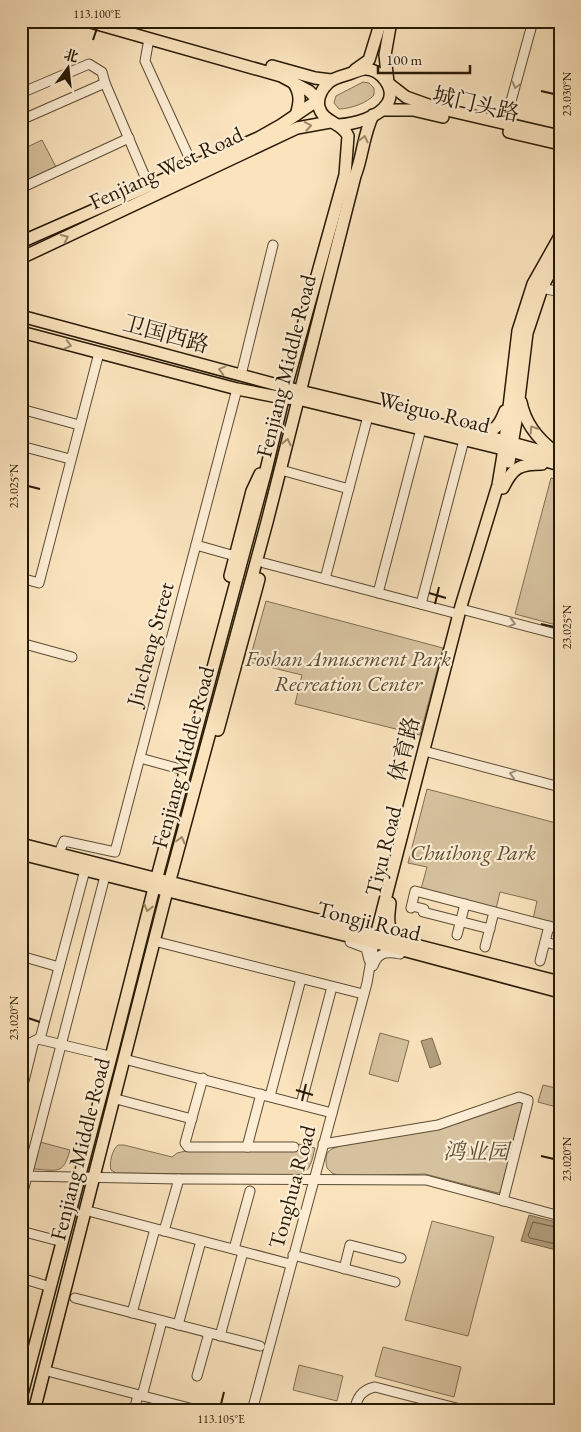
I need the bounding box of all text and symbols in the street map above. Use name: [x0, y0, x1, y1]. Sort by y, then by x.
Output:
text: 113.100°E: [73, 6, 121, 22]
north arrow: [42, 42, 92, 92]
scale bar: [378, 42, 471, 74]
text: 北: [62, 45, 80, 66]
text: 100 m: [386, 50, 423, 69]
text: 23.030°N: [559, 71, 575, 116]
street label: 城门头路: [430, 80, 522, 128]
one-way arrow: [511, 81, 521, 89]
street label: Fenjiang West Road: [84, 119, 248, 216]
one-way arrow: [303, 121, 312, 131]
one-way arrow: [359, 135, 369, 144]
one-way arrow: [60, 233, 69, 244]
street label: Fenjiang Middle Road: [249, 271, 323, 460]
street label: 卫国西路: [120, 309, 212, 359]
one-way arrow: [64, 339, 72, 349]
one-way arrow: [218, 365, 227, 376]
street label: Weiguo Road: [375, 384, 494, 440]
one-way arrow: [529, 425, 539, 434]
one-way arrow: [282, 439, 292, 447]
text: 23.025°N: [6, 463, 22, 508]
street label: Jincheng Street: [119, 579, 180, 711]
text: 23.025°N: [559, 604, 575, 649]
one-way arrow: [507, 617, 515, 627]
park label: Foshan Amusement Park Recreation Center: [244, 644, 451, 698]
street label: Fenjiang Middle Road: [145, 662, 221, 851]
street label: 体育路: [382, 713, 426, 785]
one-way arrow: [509, 770, 517, 780]
street label: Tiyu Road: [358, 802, 408, 899]
one-way arrow: [175, 835, 186, 844]
park label: Chuihong Park: [410, 838, 536, 867]
street label: Tongji Road: [314, 894, 425, 948]
one-way arrow: [143, 904, 154, 913]
text: 23.020°N: [6, 995, 22, 1040]
street label: Fenjiang Middle Road: [43, 1054, 117, 1243]
street label: Tonghua Road: [262, 1121, 323, 1252]
text: 23.020°N: [559, 1136, 575, 1181]
park label: 鸿业园: [443, 1137, 512, 1166]
text: 113.105°E: [197, 1411, 245, 1427]

